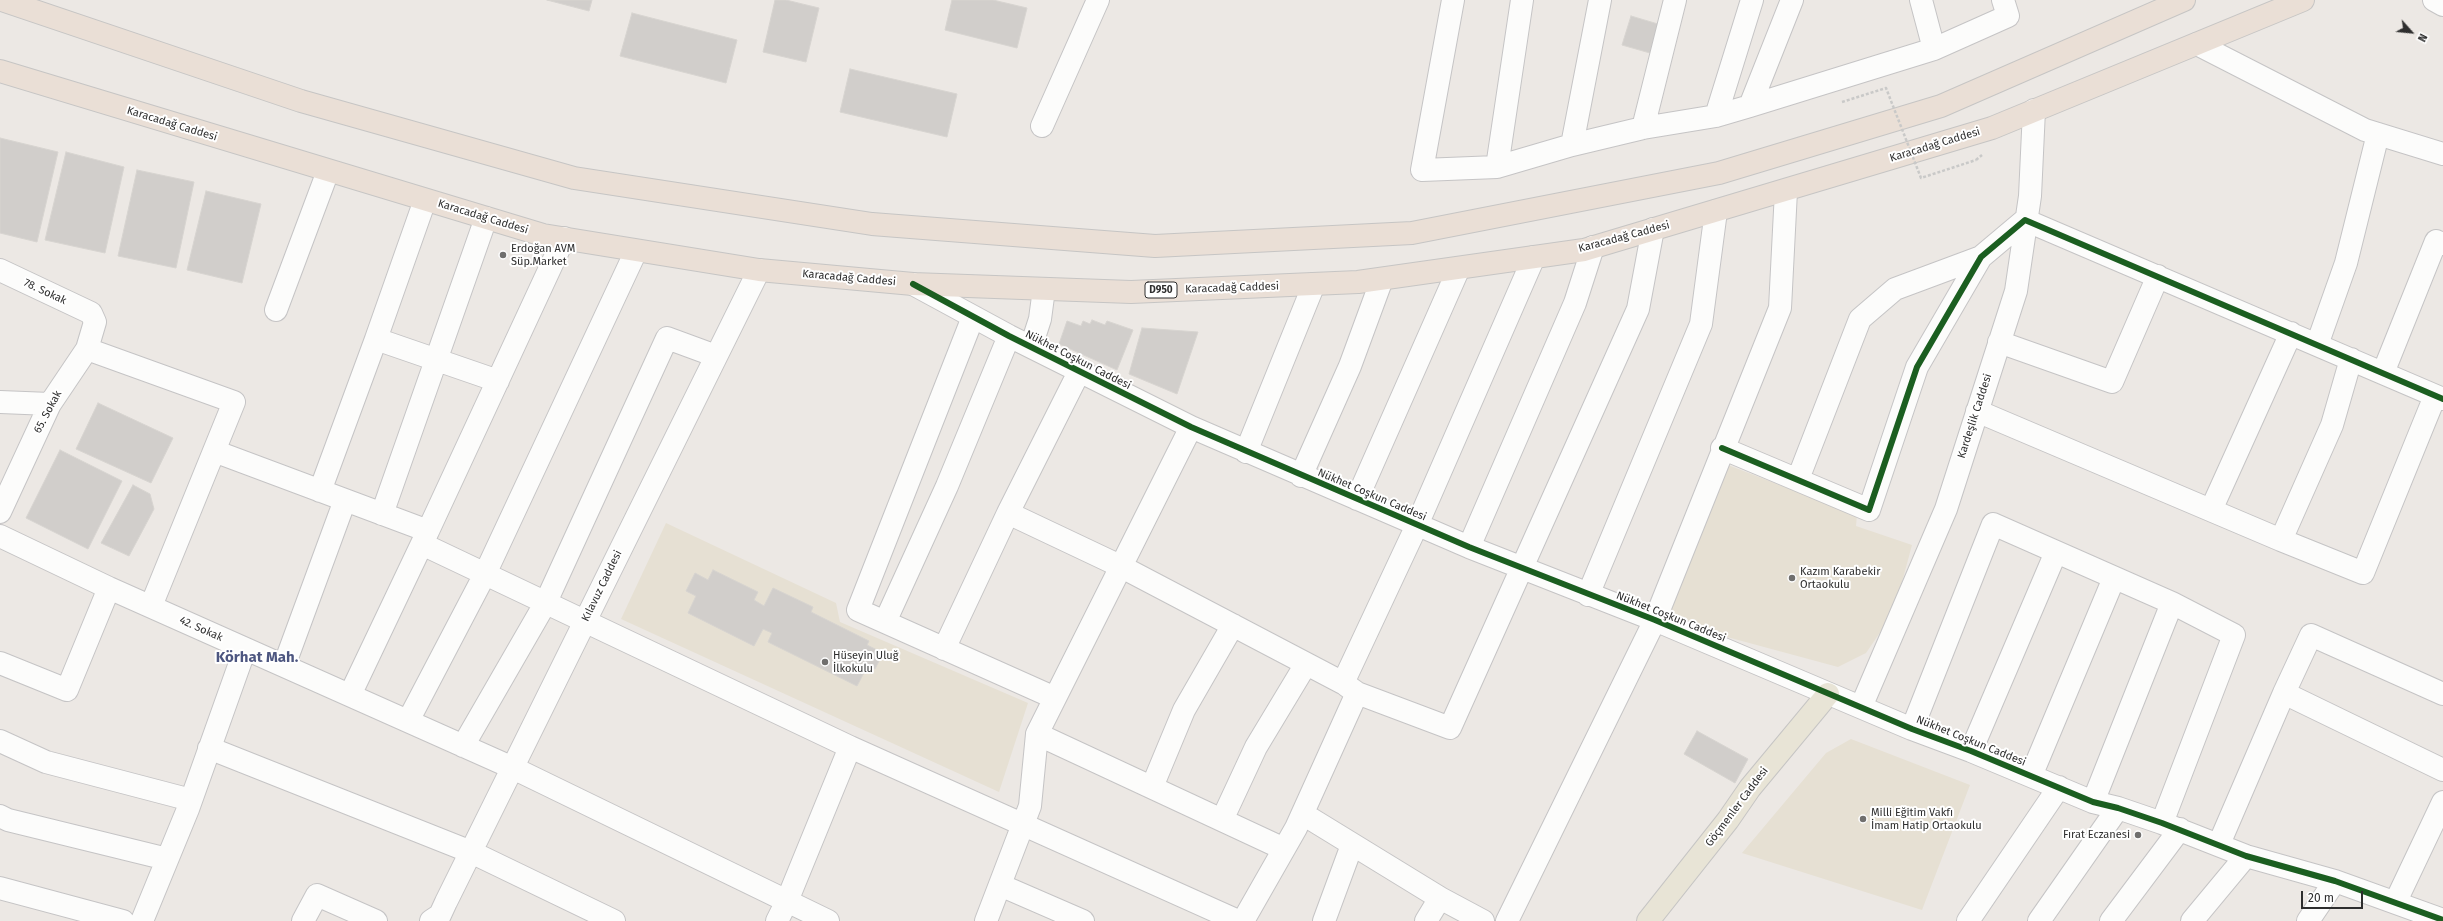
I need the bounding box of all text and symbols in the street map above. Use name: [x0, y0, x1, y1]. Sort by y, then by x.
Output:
north arrow: [2391, 12, 2431, 52]
text: N: [2415, 31, 2430, 44]
street label: Karacadağ Caddesi: [125, 104, 219, 144]
street label: Karacadağ Caddesi: [1888, 125, 1982, 165]
street label: Karacadağ Caddesi: [436, 197, 530, 237]
street label: Karacadağ Caddesi: [1577, 218, 1671, 256]
place label: Erdoğan AVM Süp.Market: [511, 242, 575, 268]
marker: Erdoğan AVM Süp.Market: [498, 250, 508, 260]
street label: Karacadağ Caddesi: [802, 267, 896, 289]
street label: 78. Sokak: [21, 276, 69, 308]
street label: Karacadağ Caddesi: [1185, 280, 1279, 296]
road number: D950: [1145, 282, 1177, 298]
street label: Nükhet Coşkun Caddesi: [1023, 328, 1133, 392]
street label: Kardeşlik Caddesi: [1955, 372, 1995, 460]
street label: 65. Sokak: [31, 388, 65, 436]
street label: Nükhet Coşkun Caddesi: [1316, 466, 1428, 524]
street label: Kılavuz Caddesi: [579, 548, 625, 624]
place label: Kazım Karabekir Ortaokulu: [1800, 565, 1880, 591]
marker: Kazım Karabekir Ortaokulu: [1787, 573, 1797, 583]
street label: Nükhet Coşkun Caddesi: [1614, 589, 1728, 645]
street label: 42. Sokak: [177, 614, 225, 644]
district label: Körhat Mah.: [216, 649, 298, 667]
place label: Hüseyin Uluğ İlkokulu: [833, 649, 898, 675]
marker: Hüseyin Uluğ İlkokulu: [820, 657, 830, 667]
street label: Nükhet Coşkun Caddesi: [1914, 713, 2028, 769]
street label: Göçmenler Caddesi: [1703, 765, 1771, 849]
place label: Milli Eğitim Vakfı İmam Hatip Ortaokulu: [1871, 806, 1982, 832]
marker: Milli Eğitim Vakfı İmam Hatip Ortaokulu: [1858, 814, 1868, 824]
place label: Fırat Eczanesi: [2063, 828, 2130, 842]
marker: Fırat Eczanesi: [2133, 830, 2143, 840]
scale bar: [2303, 883, 2365, 909]
text: 20 m: [2308, 891, 2334, 905]

